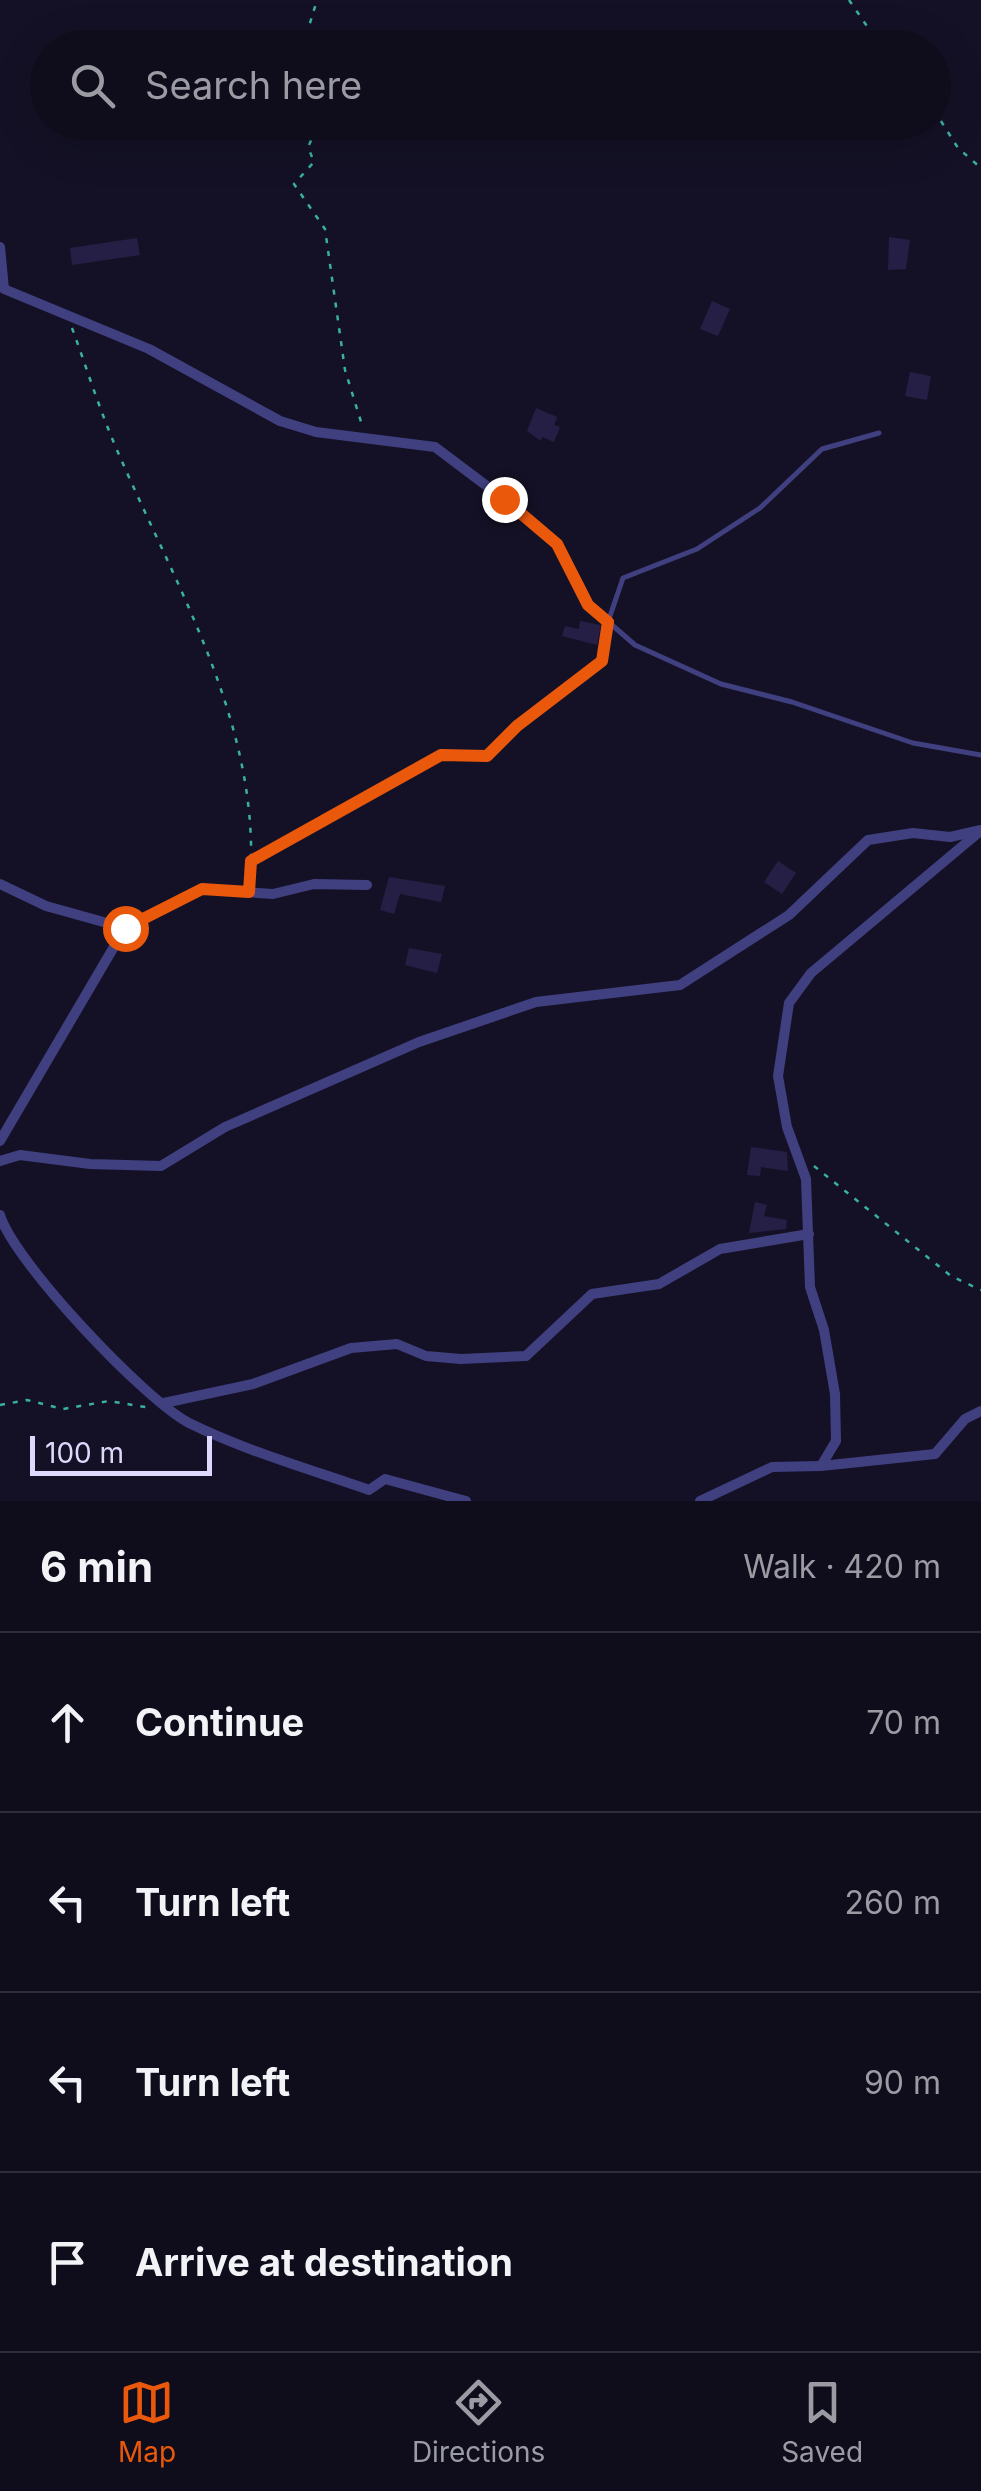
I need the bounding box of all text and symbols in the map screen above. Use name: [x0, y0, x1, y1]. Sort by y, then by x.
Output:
search box: [30, 30, 951, 140]
icon: search: [65, 58, 120, 113]
text: Search here: [145, 62, 362, 108]
route end: [482, 477, 528, 523]
route start: [103, 906, 149, 952]
scale bar: [30, 1431, 212, 1476]
text: 100 m: [45, 1436, 124, 1470]
text: 6 min: [40, 1541, 153, 1592]
text: Walk · 420 m: [743, 1547, 941, 1586]
icon: ahead: [40, 1695, 95, 1750]
text: Continue: [135, 1699, 304, 1745]
text: 70 m: [866, 1703, 941, 1742]
icon: left: [40, 1875, 95, 1930]
text: Turn left: [135, 1879, 290, 1925]
text: 260 m: [844, 1883, 941, 1922]
icon: left: [40, 2055, 95, 2110]
text: Turn left: [135, 2059, 290, 2105]
text: 90 m: [864, 2063, 941, 2102]
icon: arrive: [40, 2235, 95, 2290]
text: Arrive at destination: [135, 2239, 513, 2285]
tab: Map: [118, 2375, 176, 2469]
tab: Directions: [412, 2375, 545, 2469]
tab: Saved: [781, 2375, 863, 2469]

